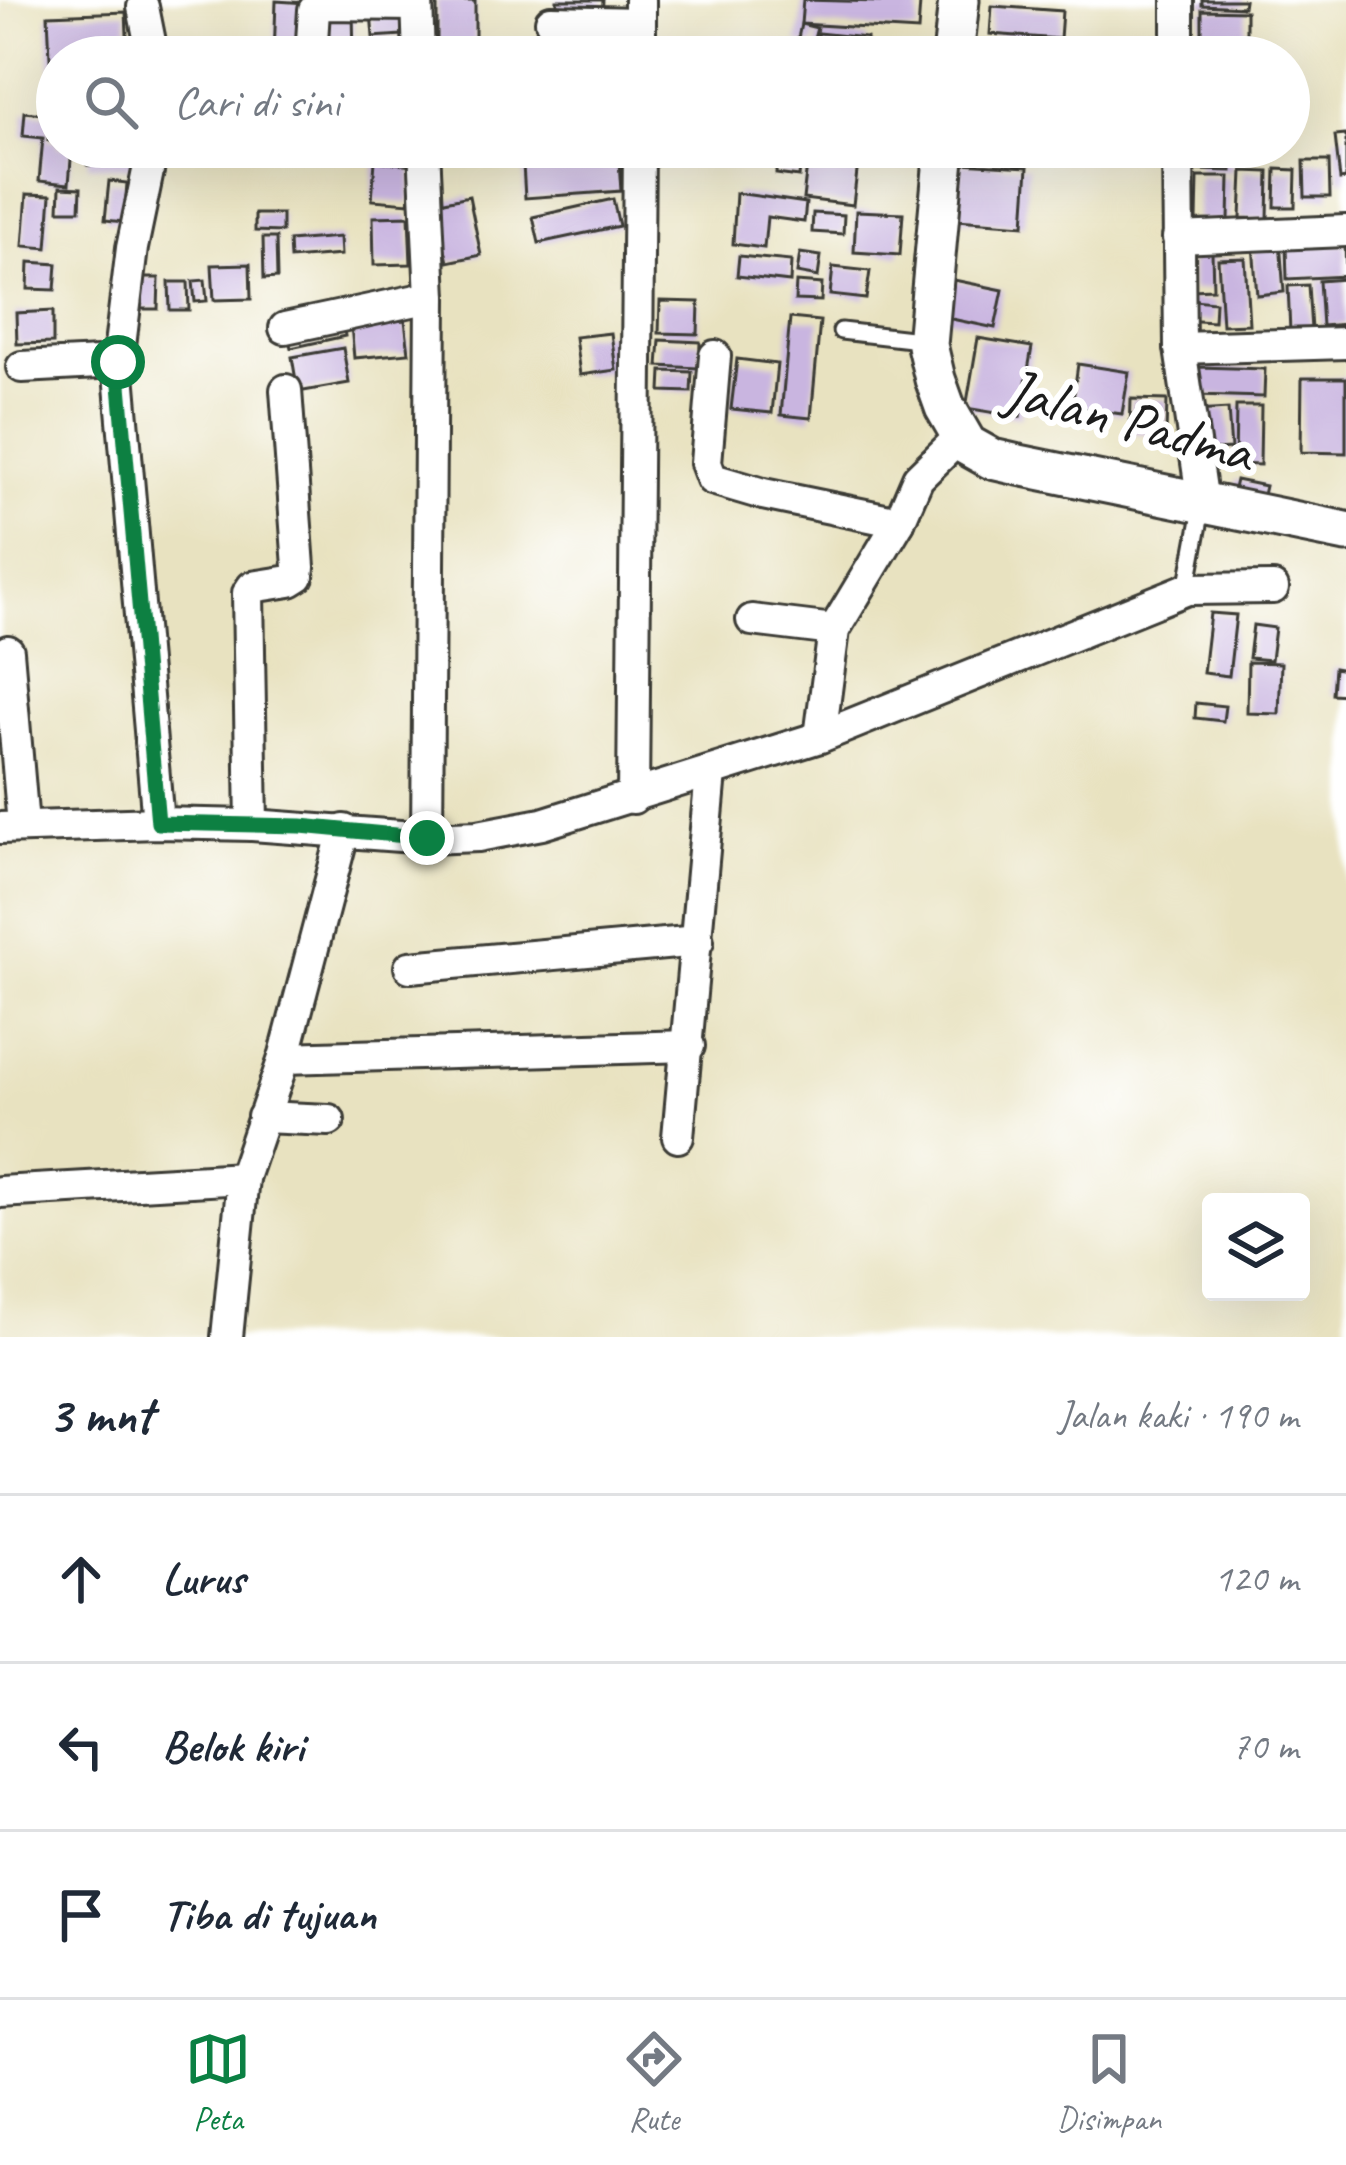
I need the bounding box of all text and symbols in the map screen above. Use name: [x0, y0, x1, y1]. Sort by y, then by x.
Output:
search box: [36, 36, 1310, 168]
icon: search: [78, 69, 144, 135]
text: Cari di sini: [174, 74, 340, 131]
route start: [91, 335, 145, 389]
street label: Jalan Padma: [994, 350, 1265, 490]
route end: [400, 811, 454, 865]
map controls: [1202, 1193, 1310, 1301]
button: layers: [1202, 1193, 1310, 1301]
text: 3 mnt: [48, 1383, 153, 1447]
text: Jalan kaki · 190 m: [1058, 1391, 1298, 1440]
icon: ahead: [48, 1546, 114, 1612]
text: Lurus: [162, 1550, 245, 1607]
text: 120 m: [1214, 1554, 1298, 1603]
icon: left: [48, 1714, 114, 1780]
text: Belok kiri: [162, 1718, 304, 1775]
text: 70 m: [1232, 1722, 1298, 1771]
icon: arrive: [48, 1882, 114, 1948]
text: Tiba di tujuan: [162, 1886, 376, 1943]
tab: Peta: [185, 2026, 251, 2140]
tab: Rute: [621, 2026, 687, 2140]
tab: Disimpan: [1057, 2026, 1161, 2140]

